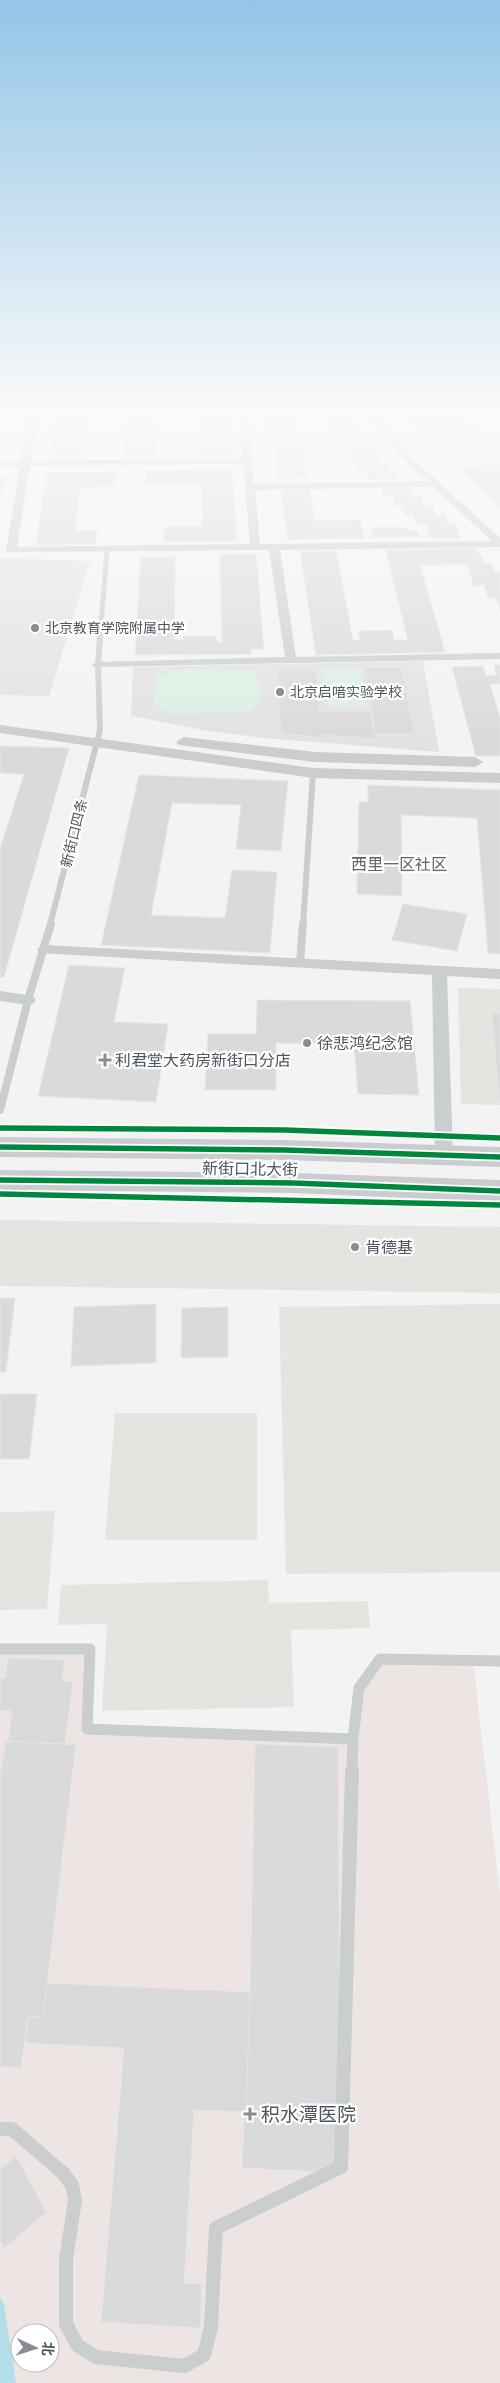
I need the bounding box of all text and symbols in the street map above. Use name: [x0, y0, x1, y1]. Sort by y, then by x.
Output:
place label: 北京教育学院附属中学: [45, 620, 185, 636]
marker: 北京教育学院附属中学: [29, 622, 41, 634]
place label: 北京启喑实验学校: [290, 684, 402, 700]
marker: 北京启喑实验学校: [274, 686, 286, 698]
street label: 新街口四条: [58, 797, 90, 869]
district label: 西里一区社区: [351, 855, 447, 874]
place label: 徐悲鸿纪念馆: [317, 1034, 413, 1053]
marker: 徐悲鸿纪念馆: [301, 1037, 313, 1049]
place label: 利君堂大药房新街口分店: [115, 1051, 291, 1070]
marker: 利君堂大药房新街口分店: [99, 1054, 111, 1066]
street label: 新街口北大街: [202, 1159, 298, 1179]
place label: 肯德基: [365, 1238, 413, 1257]
marker: 肯德基: [349, 1241, 361, 1253]
place label: 积水潭医院: [261, 2103, 356, 2126]
marker: 积水潭医院: [243, 2107, 257, 2121]
north arrow: [10, 2323, 60, 2373]
text: 北: [39, 2341, 56, 2356]

